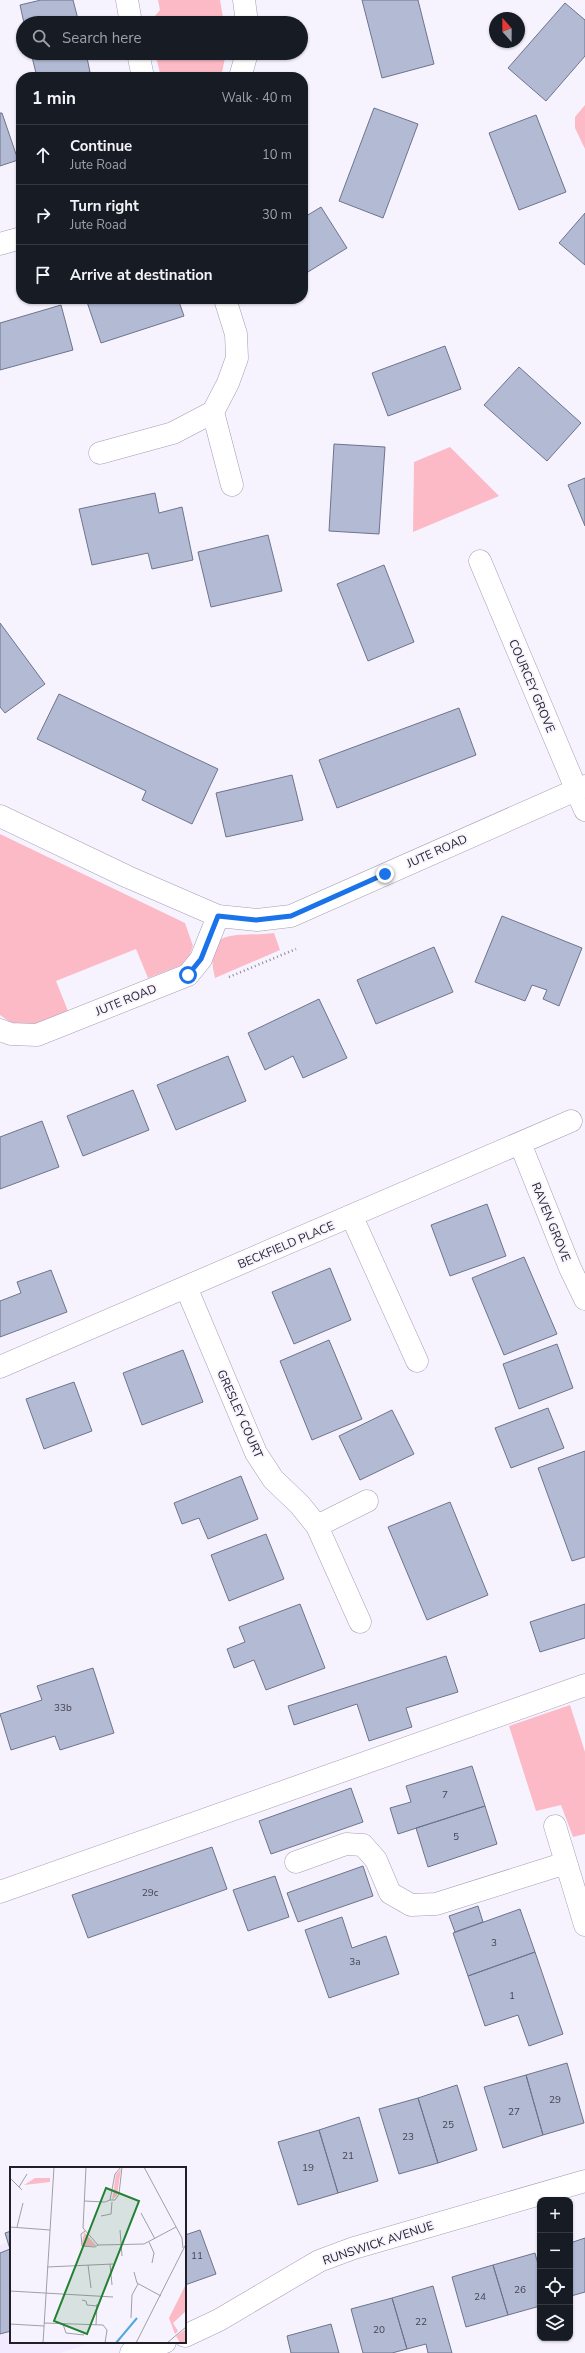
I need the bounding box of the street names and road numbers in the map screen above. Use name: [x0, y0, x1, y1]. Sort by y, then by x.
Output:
street label: COURCEY GROVE: [505, 637, 559, 735]
street label: JUTE ROAD: [403, 831, 470, 872]
street label: JUTE ROAD: [92, 980, 159, 1020]
street label: RAVEN GROVE: [528, 1180, 574, 1264]
street label: BECKFIELD PLACE: [235, 1217, 337, 1273]
street label: GRESLEY COURT: [213, 1367, 267, 1462]
street label: RUNSWICK AVENUE: [320, 2217, 436, 2269]

